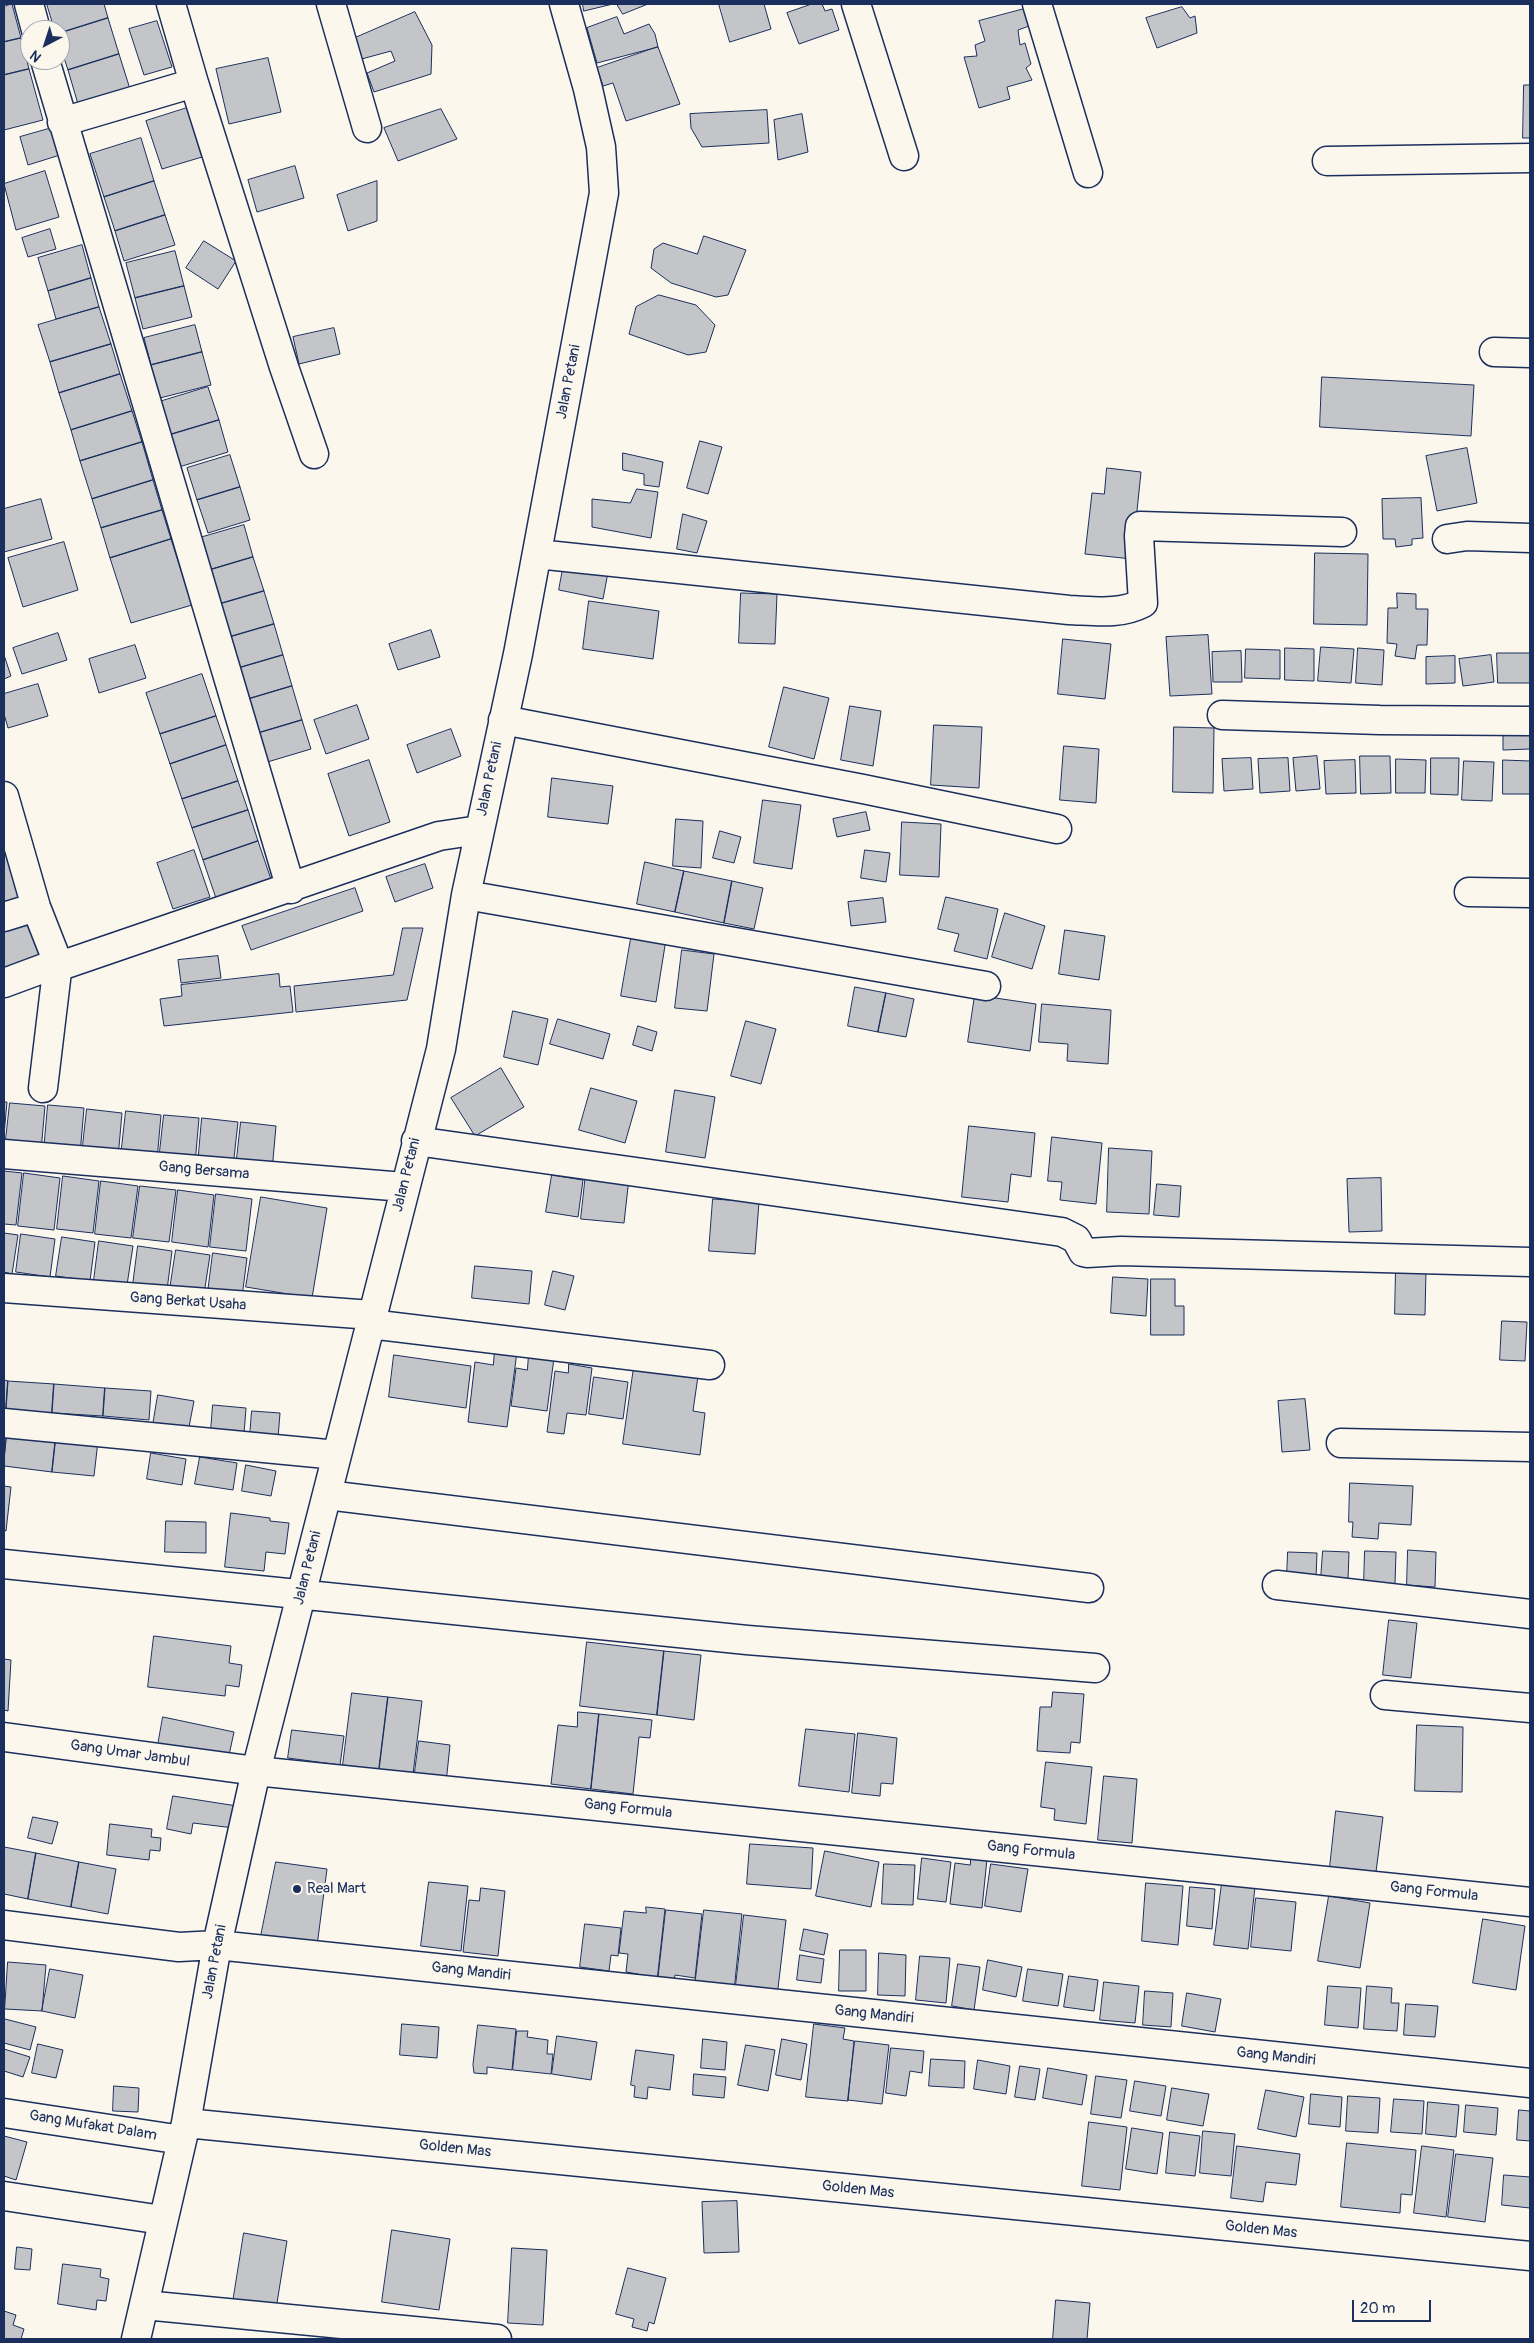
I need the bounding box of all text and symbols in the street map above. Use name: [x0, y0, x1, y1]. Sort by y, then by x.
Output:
north arrow: [20, 20, 70, 70]
text: N: [27, 47, 45, 66]
street label: Jalan Petani: [553, 343, 585, 421]
street label: Jalan Petani: [473, 740, 507, 818]
street label: Jalan Petani: [389, 1136, 425, 1214]
street label: Gang Bersama: [158, 1158, 250, 1184]
street label: Gang Berkat Usaha: [129, 1289, 247, 1315]
street label: Jalan Petani: [290, 1529, 326, 1607]
street label: Gang Umar Jambul: [69, 1737, 191, 1771]
street label: Gang Formula: [583, 1795, 673, 1823]
street label: Gang Formula: [986, 1837, 1076, 1865]
street label: Gang Formula: [1389, 1878, 1479, 1906]
place label: Real Mart: [307, 1880, 366, 1898]
marker: Real Mart: [291, 1883, 303, 1895]
street label: Jalan Petani: [199, 1923, 231, 2001]
street label: Gang Mandiri: [430, 1959, 512, 1985]
street label: Gang Mandiri: [833, 2002, 915, 2028]
street label: Gang Mandiri: [1235, 2044, 1317, 2070]
street label: Gang Mufakat Dalam: [28, 2107, 158, 2145]
street label: Golden Mas: [418, 2136, 492, 2162]
street label: Golden Mas: [821, 2177, 895, 2203]
street label: Golden Mas: [1224, 2217, 1298, 2243]
scale bar: [1354, 2290, 1433, 2322]
text: 20 m: [1360, 2299, 1395, 2318]

